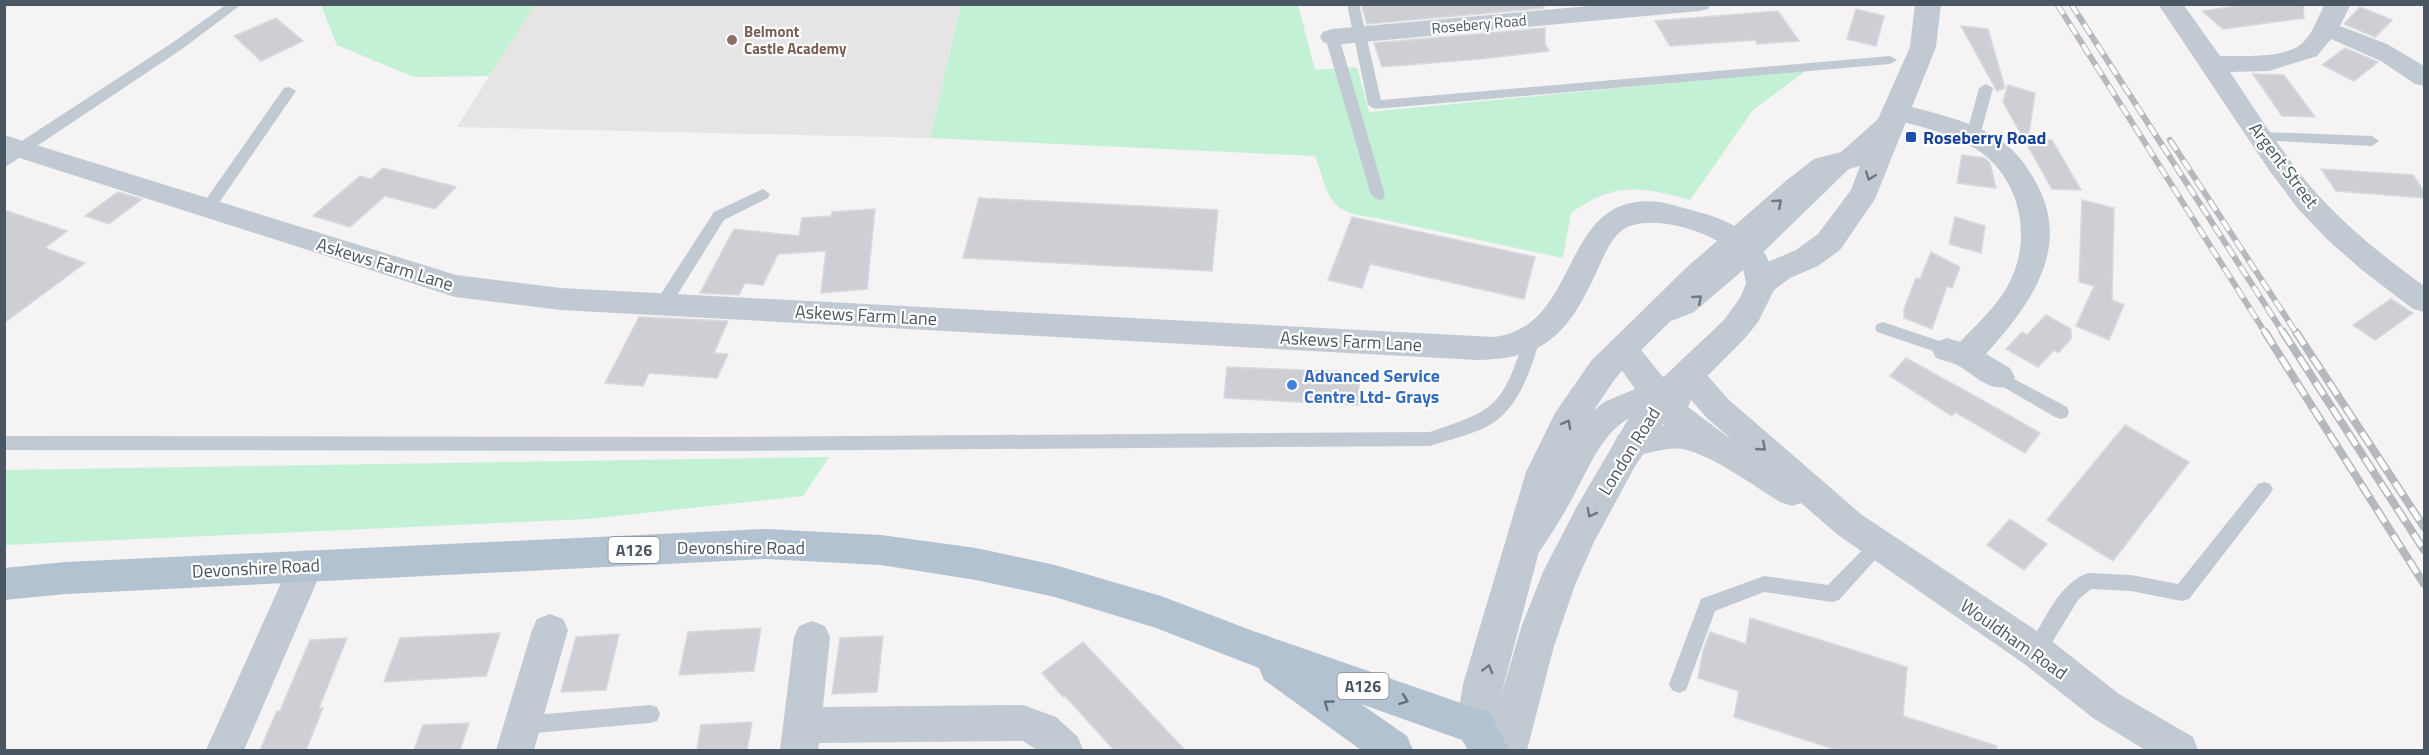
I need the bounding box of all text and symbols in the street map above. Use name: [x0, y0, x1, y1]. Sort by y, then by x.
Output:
street label: Rosebery Road: [1431, 8, 1527, 40]
place label: Belmont Castle Academy: [744, 20, 847, 60]
marker: Belmont Castle Academy: [725, 33, 739, 47]
street label: Argent Street: [2243, 116, 2326, 214]
place label: Roseberry Road: [1923, 124, 2046, 151]
marker: Roseberry Road: [1904, 130, 1918, 144]
one-way arrow: [1865, 170, 1878, 181]
one-way arrow: [1771, 199, 1782, 210]
street label: Askews Farm Lane: [313, 230, 457, 298]
one-way arrow: [1691, 295, 1702, 306]
street label: Askews Farm Lane: [794, 298, 938, 332]
street label: Askews Farm Lane: [1279, 324, 1423, 358]
place label: Advanced Service Centre Ltd- Grays: [1304, 362, 1440, 410]
marker: Advanced Service Centre Ltd- Grays: [1285, 378, 1299, 392]
street label: London Road: [1591, 402, 1667, 500]
one-way arrow: [1559, 420, 1571, 430]
one-way arrow: [1755, 440, 1766, 451]
one-way arrow: [1587, 507, 1599, 518]
street label: Devonshire Road: [677, 534, 805, 561]
road number: A126: [608, 537, 660, 563]
street label: Devonshire Road: [191, 551, 321, 585]
street label: Wouldham Road: [1955, 592, 2073, 686]
one-way arrow: [1480, 664, 1493, 674]
road number: A126: [1338, 673, 1388, 699]
one-way arrow: [1398, 693, 1409, 706]
one-way arrow: [1324, 700, 1335, 711]

